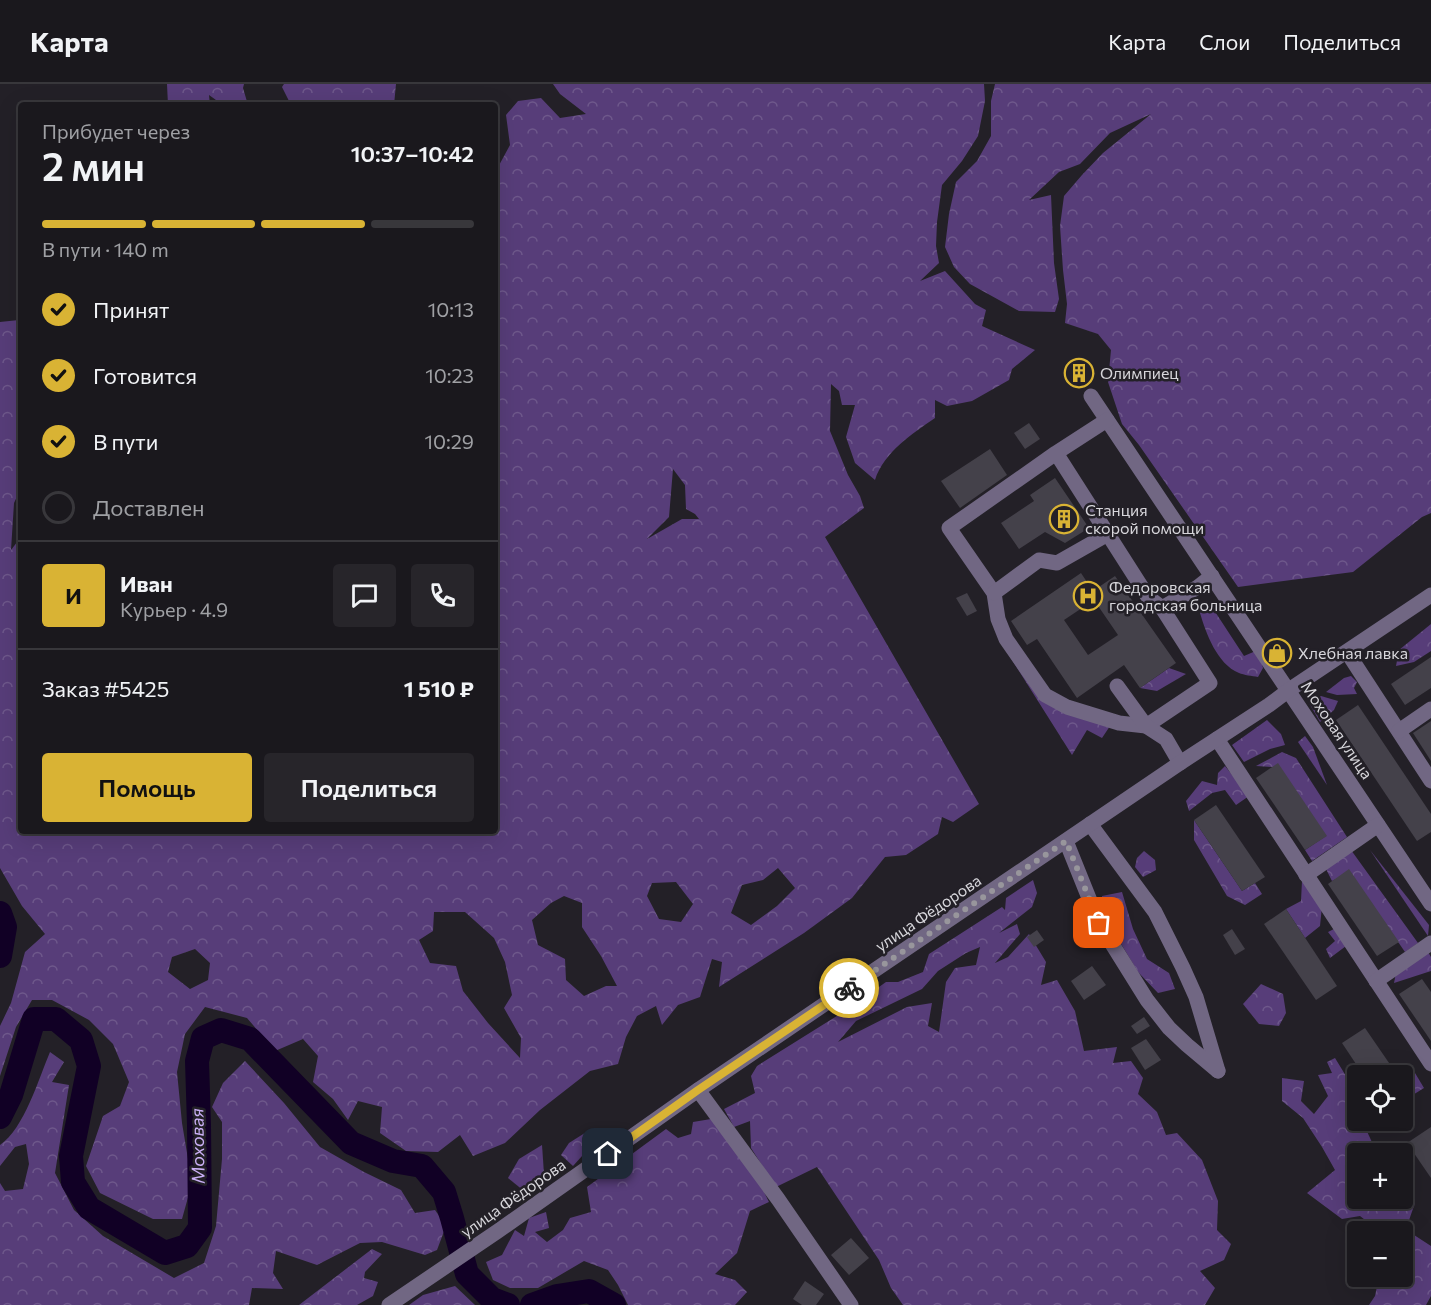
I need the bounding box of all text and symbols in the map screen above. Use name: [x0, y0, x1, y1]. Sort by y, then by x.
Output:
text: Карта: [30, 24, 109, 58]
text: Карта: [1108, 29, 1166, 54]
text: Слои: [1199, 29, 1250, 54]
text: Поделиться: [1283, 29, 1401, 54]
text: Прибудет через: [42, 119, 190, 143]
text: 10:37–10:42: [351, 140, 474, 167]
text: 2 мин: [42, 141, 145, 189]
text: В пути · 140 m: [42, 237, 169, 261]
icon: check: [42, 293, 75, 326]
text: Принят: [93, 296, 169, 323]
text: 10:13: [428, 297, 474, 321]
building icon: Олимпиец: [1063, 357, 1095, 389]
icon: check: [42, 359, 75, 392]
text: Готовится: [93, 362, 197, 389]
text: 10:23: [425, 363, 474, 387]
place label: Олимпиец: [1100, 363, 1179, 382]
icon: check: [42, 425, 75, 458]
text: В пути: [93, 428, 158, 455]
text: 10:29: [425, 429, 474, 453]
text: Доставлен: [93, 494, 205, 521]
place label: Станция скорой помощи: [1085, 500, 1204, 537]
building icon: Станция скорой помощи: [1048, 503, 1080, 535]
button: chat: [333, 564, 396, 627]
button: phone: [411, 564, 474, 627]
text: Иван: [120, 570, 173, 597]
place label: Федоровская городская больница: [1109, 577, 1262, 614]
hospital icon: Федоровская городская больница: [1072, 580, 1104, 612]
text: И: [65, 582, 82, 609]
text: Курьер · 4.9: [120, 597, 228, 621]
shop icon: Хлебная лавка: [1261, 637, 1293, 669]
place label: Хлебная лавка: [1298, 643, 1408, 662]
text: Заказ #5425: [42, 675, 169, 702]
text: 1 510 ₽: [404, 675, 474, 702]
street label: Моховая улица: [1298, 677, 1377, 782]
button: Помощь: [42, 753, 252, 822]
button: Поделиться: [264, 753, 474, 822]
street label: улица Фёдорова: [871, 870, 984, 955]
pin: [1073, 897, 1124, 948]
icon: bag: [1082, 906, 1115, 939]
courier: [819, 958, 879, 1018]
icon: bike: [833, 972, 866, 1005]
map controls: [1347, 1065, 1413, 1287]
button: locate: [1347, 1065, 1413, 1131]
water label: Моховая: [185, 1108, 209, 1184]
pin: [582, 1128, 633, 1179]
icon: home: [591, 1137, 624, 1170]
button: +: [1347, 1143, 1413, 1209]
street label: улица Фёдорова: [457, 1154, 569, 1241]
button: −: [1347, 1221, 1413, 1287]

